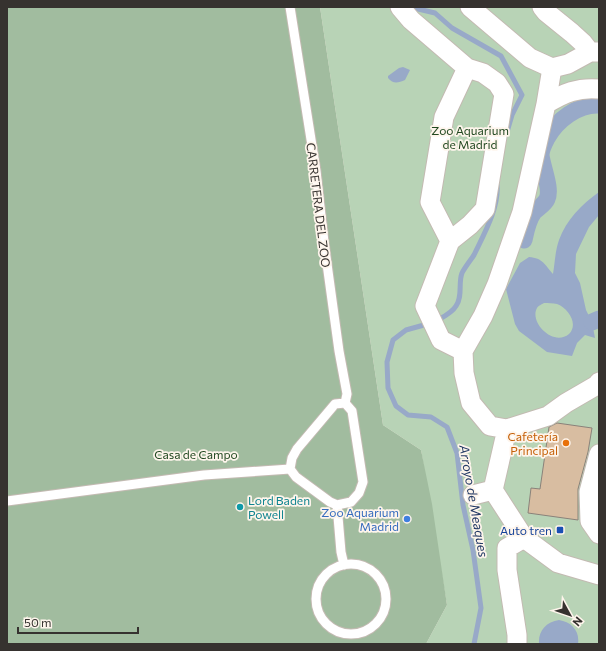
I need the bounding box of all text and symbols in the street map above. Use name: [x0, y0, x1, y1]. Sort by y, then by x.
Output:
park label: Zoo Aquarium de Madrid: [431, 123, 509, 151]
street label: CARRETERA DEL ZOO: [304, 142, 334, 268]
place label: Cafetería Principal: [507, 429, 558, 457]
marker: Cafetería Principal: [561, 438, 571, 448]
water label: Arroyo de Meaques: [456, 443, 492, 559]
park label: Casa de Campo: [154, 447, 238, 461]
place label: Lord Baden Powell: [248, 493, 310, 521]
marker: Lord Baden Powell: [235, 502, 245, 512]
place label: Zoo Aquarium Madrid: [321, 505, 399, 533]
marker: Zoo Aquarium Madrid: [402, 514, 412, 524]
place label: Auto tren: [500, 523, 552, 537]
marker: Auto tren: [555, 525, 565, 535]
north arrow: [550, 595, 590, 635]
scale bar: [18, 609, 138, 635]
text: N: [570, 614, 586, 629]
text: 50 m: [24, 615, 52, 629]

